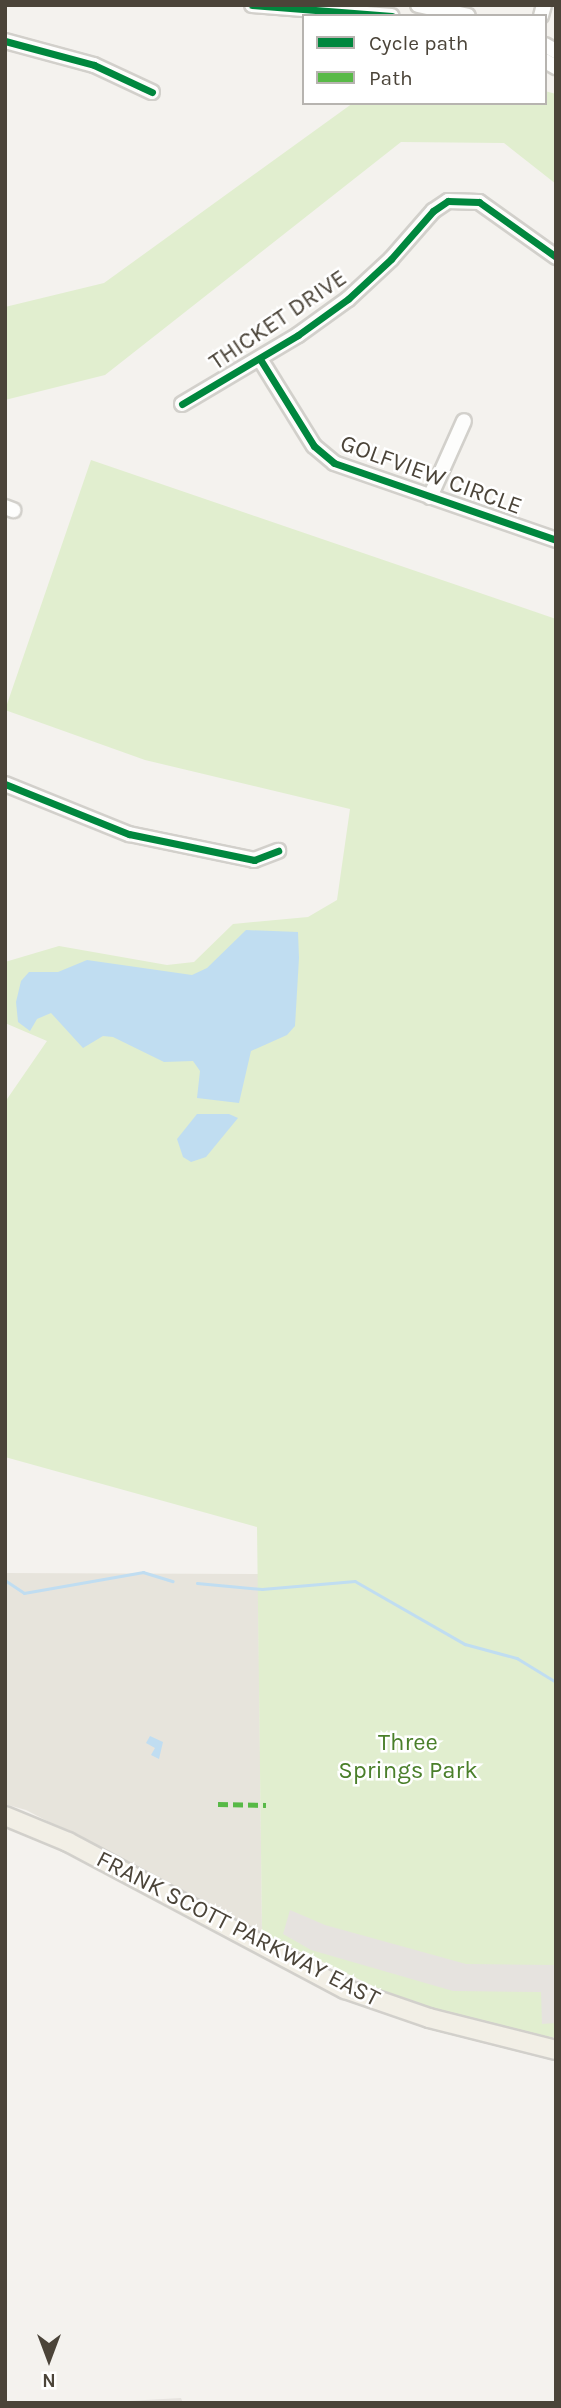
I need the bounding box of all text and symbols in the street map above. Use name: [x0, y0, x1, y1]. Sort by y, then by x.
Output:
legend: [302, 14, 547, 105]
text: Cycle path: [369, 31, 469, 55]
text: Path: [369, 66, 413, 90]
street label: THICKET DRIVE: [204, 263, 352, 377]
street label: GOLFVIEW CIRCLE: [336, 429, 526, 521]
park label: Three Springs Park: [338, 1729, 478, 1785]
street label: FRANK SCOTT PARKWAY EAST: [92, 1845, 384, 2013]
north arrow: [14, 2324, 84, 2394]
text: N: [42, 2369, 56, 2391]

